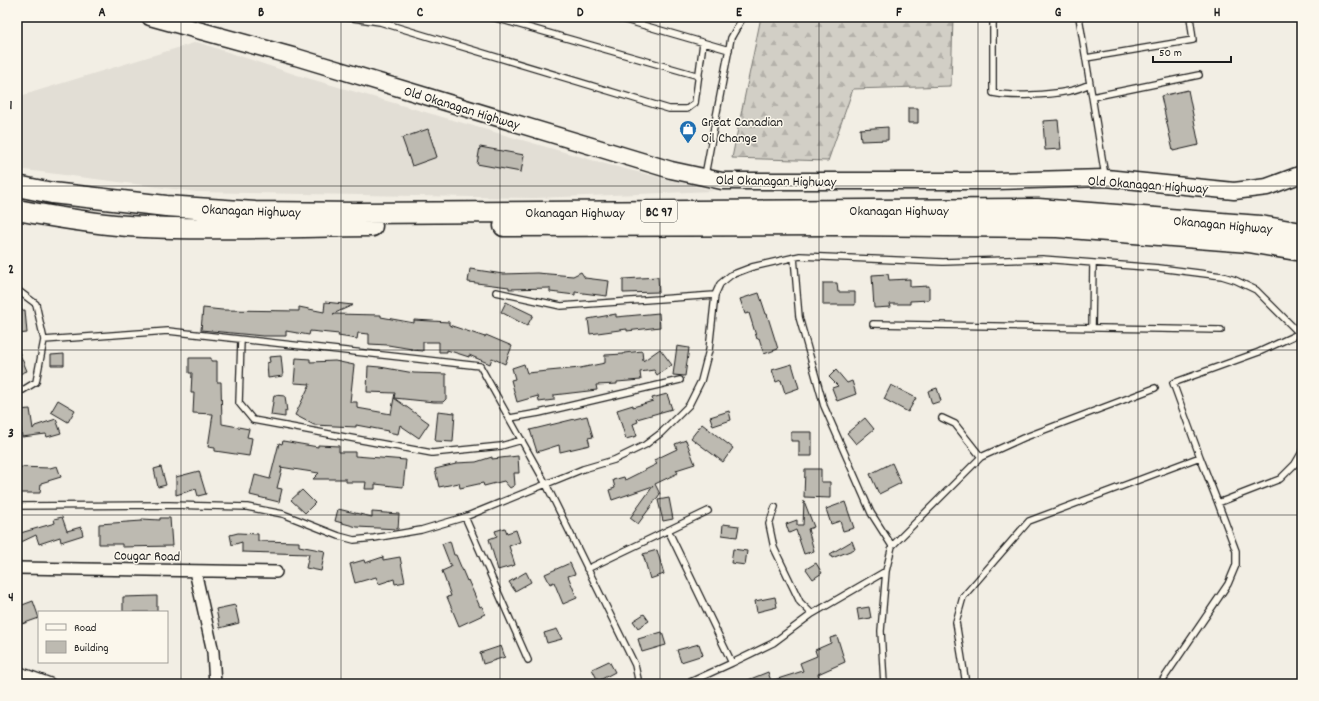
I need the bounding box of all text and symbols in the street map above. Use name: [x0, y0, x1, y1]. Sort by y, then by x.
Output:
text: A: [98, 4, 106, 23]
text: B: [258, 4, 264, 23]
text: C: [417, 4, 424, 23]
text: D: [577, 4, 584, 23]
text: E: [736, 4, 743, 23]
text: F: [896, 4, 902, 23]
text: G: [1055, 4, 1062, 23]
text: H: [1214, 4, 1221, 23]
scale bar: [1153, 38, 1231, 64]
text: 50 m: [1159, 45, 1182, 62]
street label: Old Okanagan Highway: [401, 82, 522, 136]
text: 1: [10, 97, 13, 116]
place label: Great Canadian Oil Change: [701, 113, 783, 149]
shop icon: Great Canadian Oil Change: [678, 119, 698, 144]
street label: Old Okanagan Highway: [716, 171, 837, 193]
street label: Old Okanagan Highway: [1087, 172, 1209, 200]
street label: Okanagan Highway: [201, 200, 301, 224]
road number: BC 97: [641, 200, 677, 222]
street label: Okanagan Highway: [849, 202, 949, 222]
street label: Okanagan Highway: [525, 204, 625, 224]
street label: Okanagan Highway: [1173, 212, 1273, 240]
text: 2: [8, 261, 14, 280]
text: 3: [8, 425, 14, 444]
street label: Cougar Road: [114, 546, 180, 568]
text: 4: [8, 589, 14, 608]
legend: [38, 611, 168, 663]
text: Road: [74, 620, 96, 637]
text: Building: [74, 640, 109, 657]

